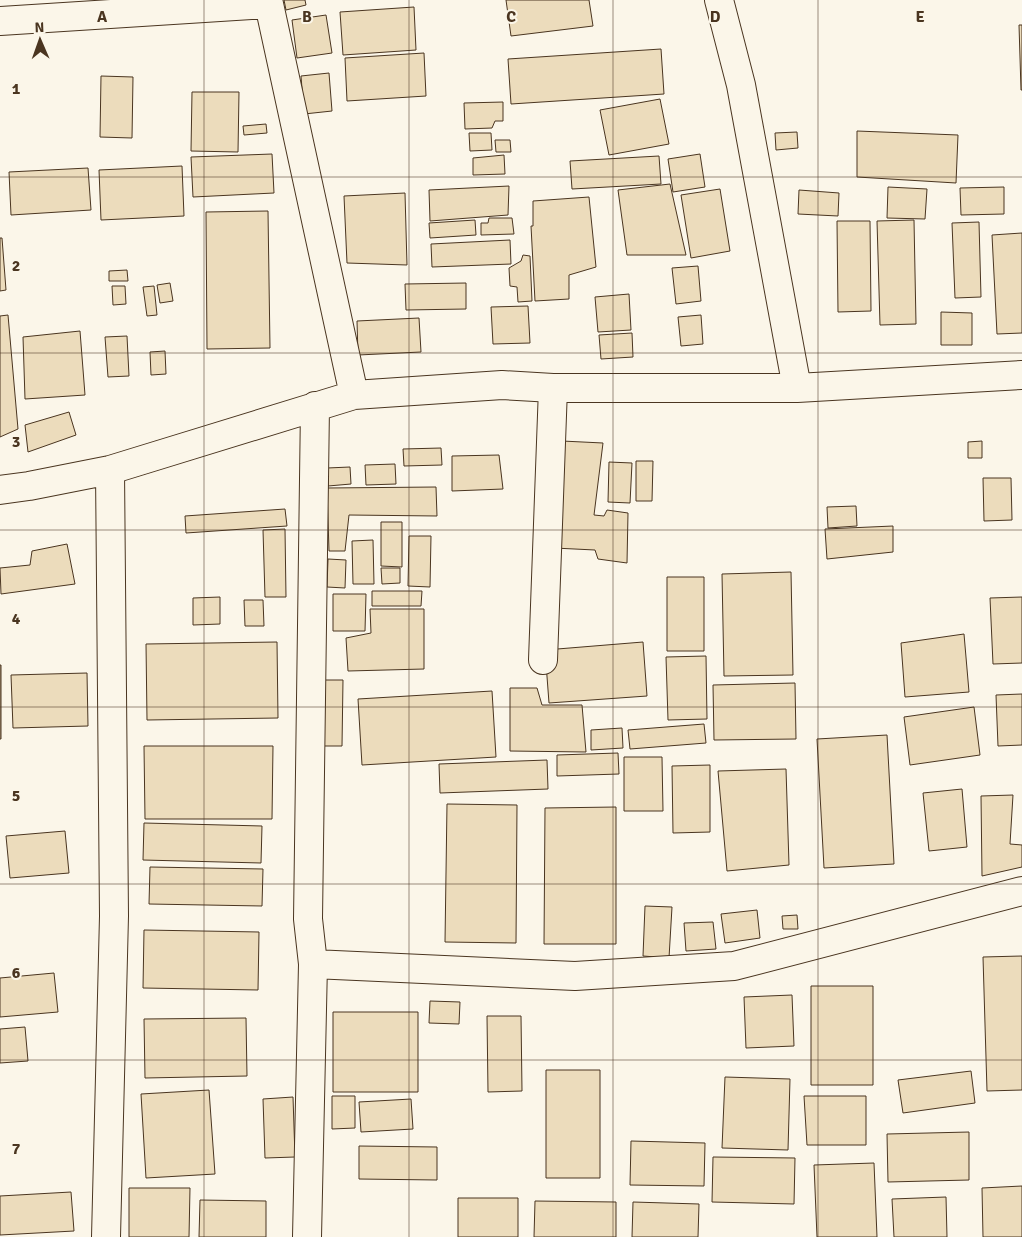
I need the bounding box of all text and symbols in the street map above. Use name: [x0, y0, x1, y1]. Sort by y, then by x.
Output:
text: A: [97, 7, 108, 27]
text: B: [302, 7, 312, 27]
text: C: [506, 7, 516, 27]
text: D: [710, 7, 721, 27]
text: E: [915, 7, 925, 27]
north arrow: [15, 15, 65, 65]
text: N: [34, 19, 45, 36]
text: 1: [12, 79, 21, 99]
text: 2: [12, 256, 20, 276]
text: 3: [12, 432, 20, 452]
text: 4: [12, 609, 21, 629]
text: 5: [12, 786, 20, 806]
text: 6: [12, 963, 21, 983]
text: 7: [12, 1139, 21, 1159]

